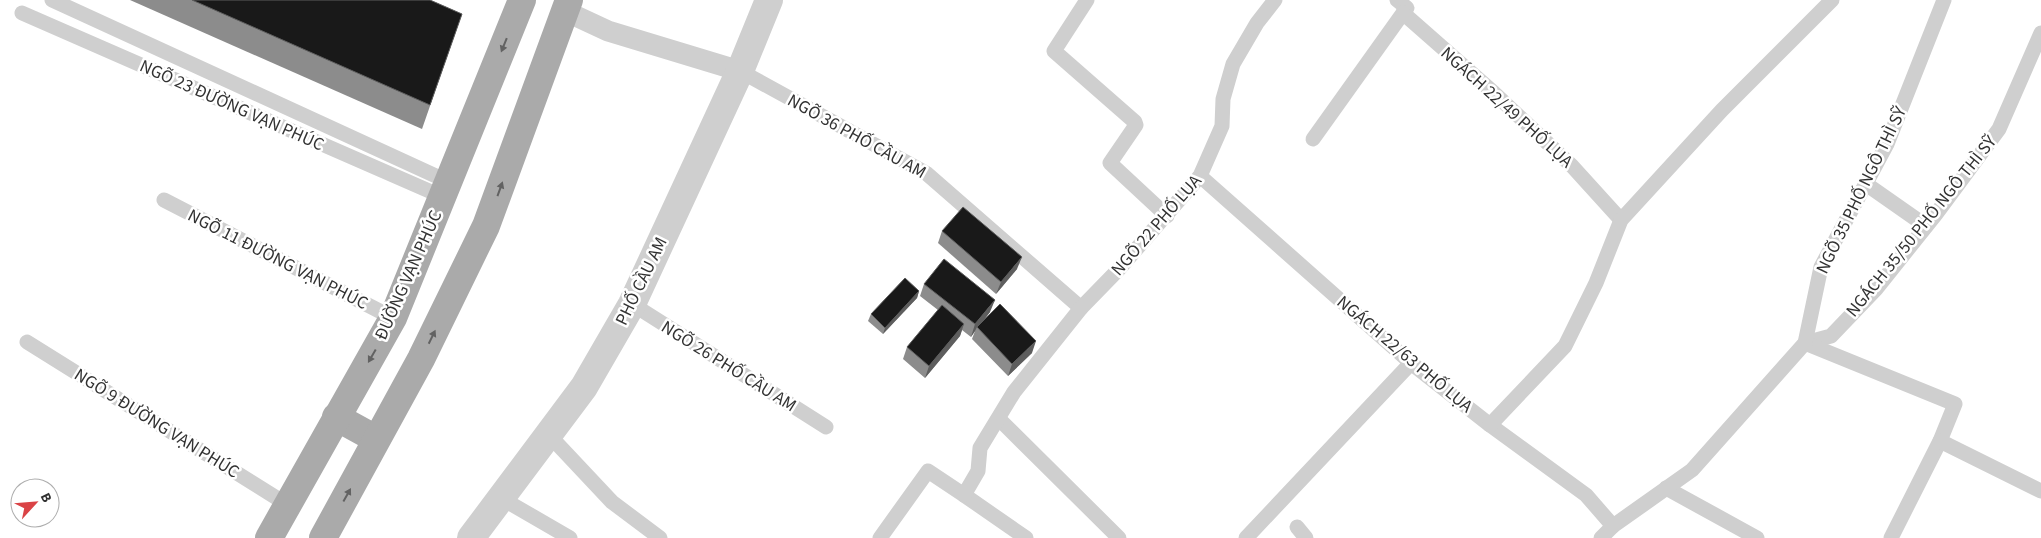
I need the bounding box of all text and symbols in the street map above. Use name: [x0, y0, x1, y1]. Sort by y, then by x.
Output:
one-way arrow: [499, 38, 507, 52]
street label: NGÁCH 22/49 PHỐ LỤA: [1435, 41, 1579, 174]
street label: NGÕ 23 ĐƯỜNG VẠN PHÚC: [136, 54, 328, 157]
street label: NGÕ 36 PHỐ CẦU AM: [783, 88, 931, 185]
street label: NGÕ 35 PHỐ NGÔ THÌ SỸ: [1810, 102, 1913, 278]
street label: NGÁCH 35/50 PHỐ NGÔ THÌ SỸ: [1840, 130, 2003, 322]
street label: NGÕ 22 PHỐ LỤA: [1105, 169, 1207, 281]
one-way arrow: [496, 181, 504, 196]
street label: NGÕ 11 ĐƯỜNG VẠN PHÚC: [183, 203, 372, 316]
street label: ĐƯỜNG VẠN PHÚC: [369, 206, 448, 344]
street label: PHỐ CẦU AM: [609, 233, 674, 330]
street label: NGÁCH 22/63 PHỐ LỤA: [1331, 290, 1478, 419]
street label: NGÕ 26 PHỐ CẦU AM: [656, 315, 801, 418]
one-way arrow: [428, 330, 436, 344]
one-way arrow: [367, 349, 376, 362]
street label: NGÕ 9 ĐƯỜNG VẠN PHÚC: [69, 362, 244, 484]
north arrow: [10, 478, 60, 528]
one-way arrow: [343, 488, 351, 503]
text: B: [35, 490, 57, 506]

